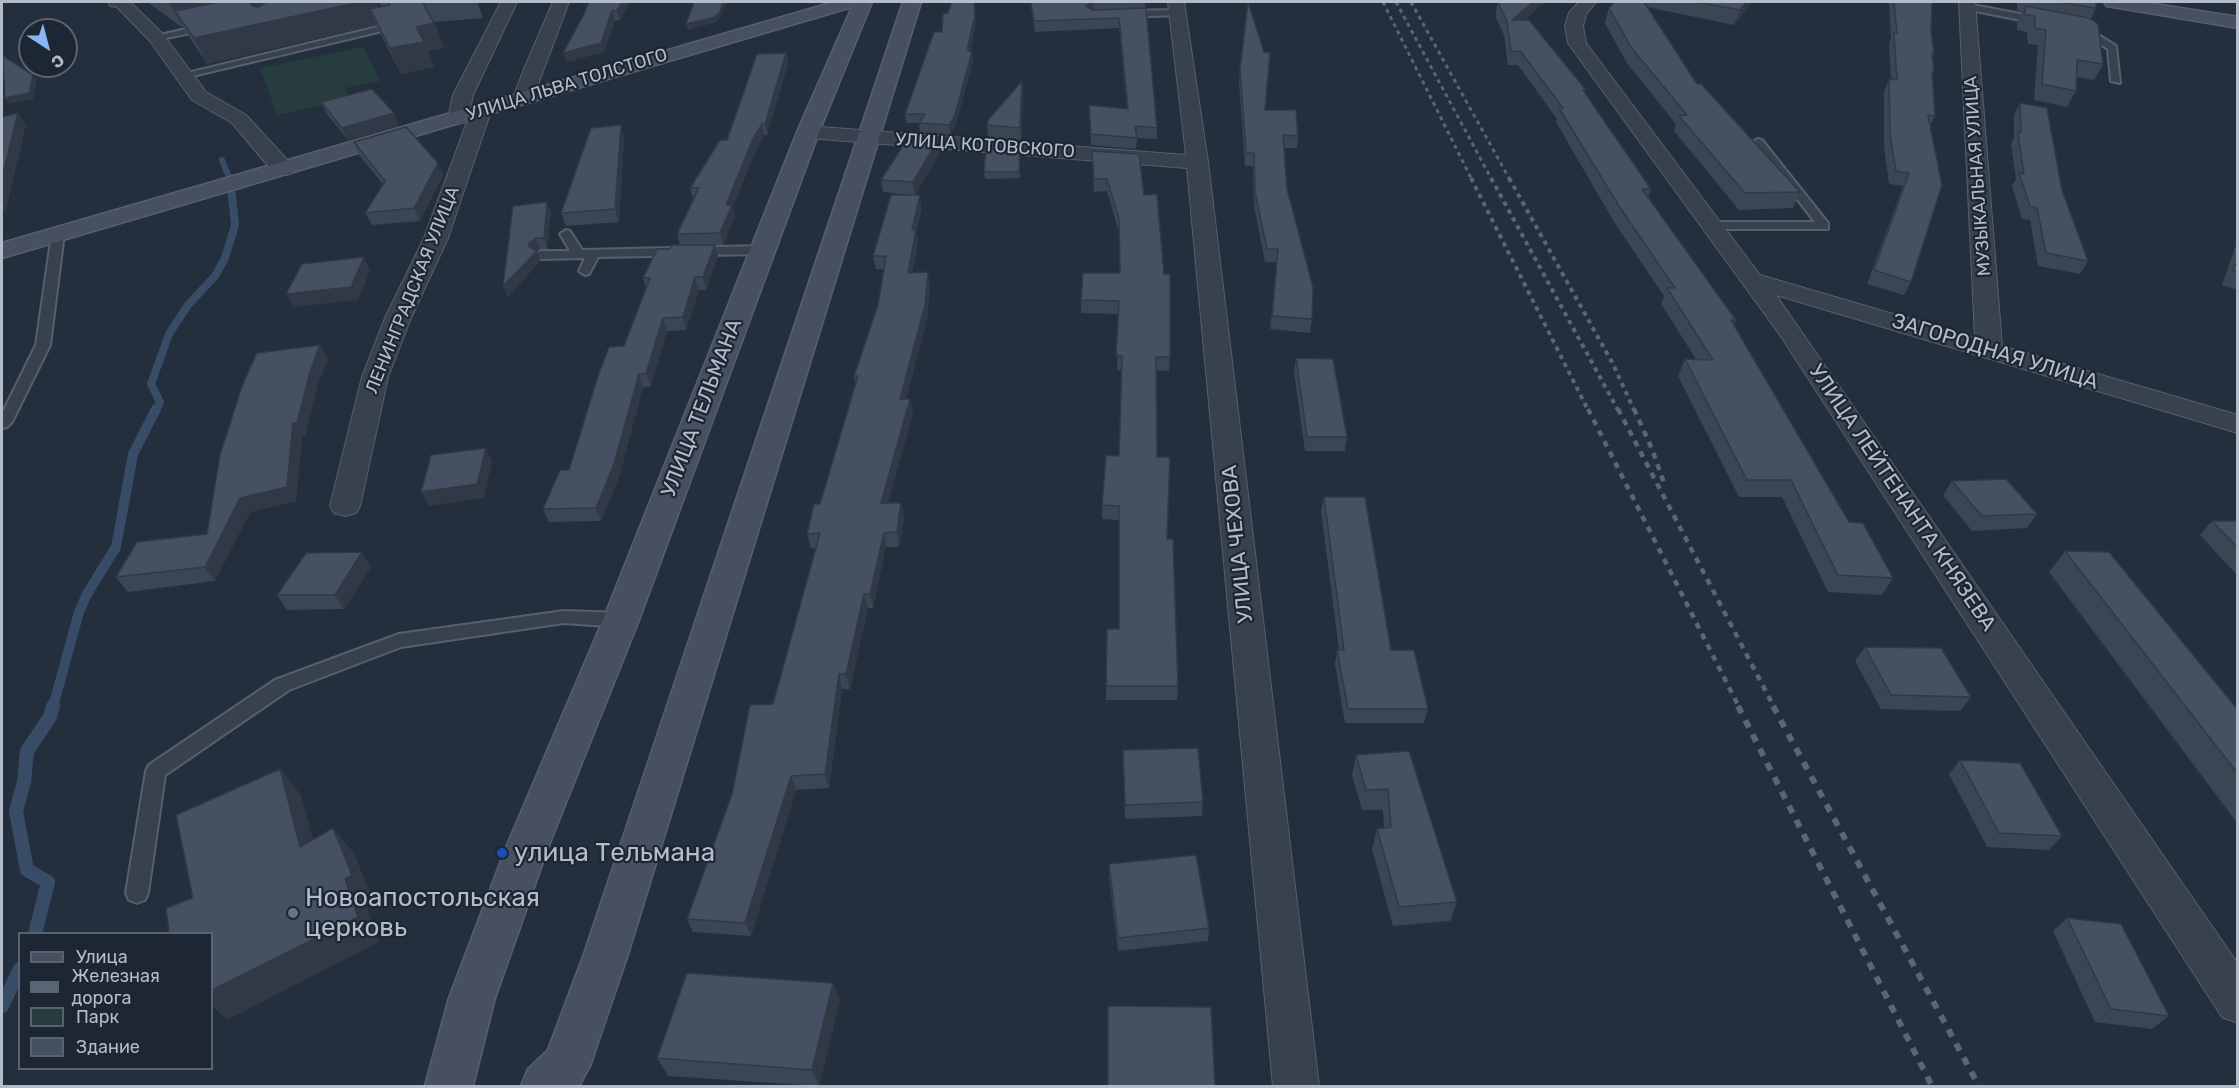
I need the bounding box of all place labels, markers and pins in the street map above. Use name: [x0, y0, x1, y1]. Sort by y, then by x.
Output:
place label: улица Тельмана: [514, 837, 715, 869]
marker: улица Тельмана: [495, 846, 509, 860]
place label: Новоапостольская церковь: [305, 882, 540, 944]
marker: Новоапостольская церковь: [286, 906, 300, 920]

